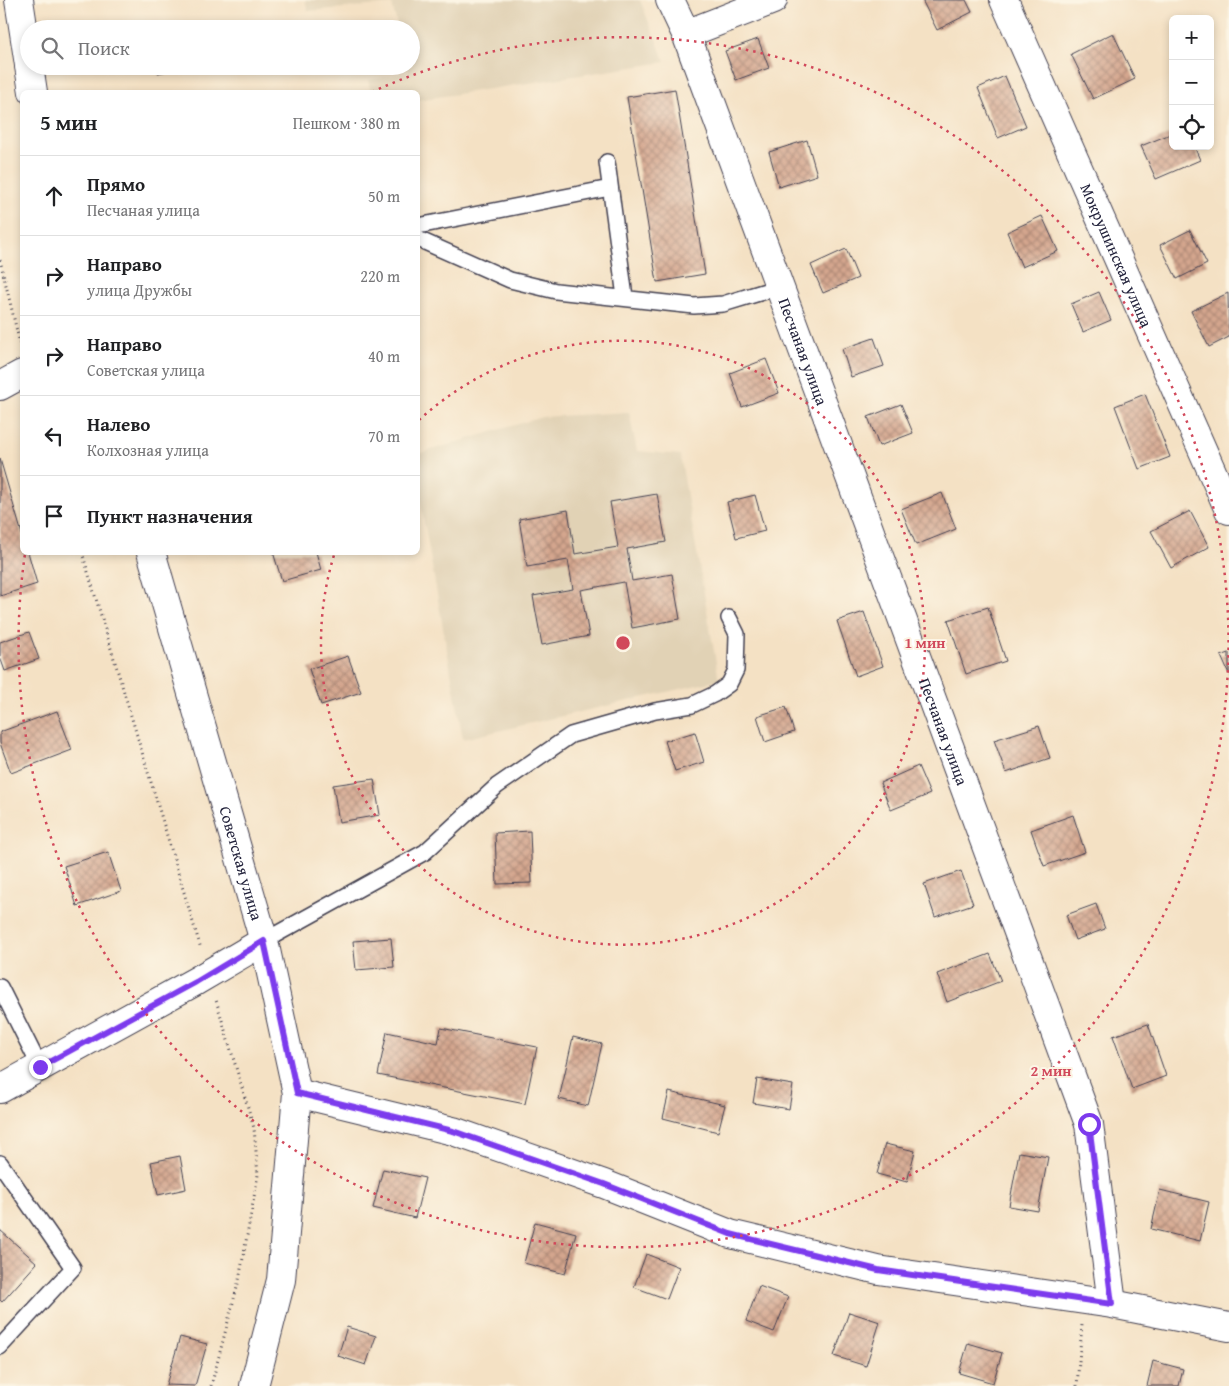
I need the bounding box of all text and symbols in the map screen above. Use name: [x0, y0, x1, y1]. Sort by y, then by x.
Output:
map controls: [1169, 15, 1214, 150]
button: +: [1169, 15, 1214, 60]
search box: [20, 20, 420, 75]
icon: search: [38, 34, 66, 62]
text: Поиск: [78, 34, 130, 62]
button: −: [1169, 60, 1214, 105]
button: locate: [1169, 105, 1214, 150]
text: 5 мин: [40, 107, 97, 138]
text: Пешком · 380 m: [293, 111, 400, 135]
text: Прямо: [87, 170, 145, 198]
street label: Мокрушинская улица: [1074, 180, 1159, 331]
icon: ahead: [40, 182, 68, 210]
text: 50 m: [368, 184, 400, 208]
text: Песчаная улица: [87, 198, 200, 222]
text: Направо: [87, 250, 162, 278]
icon: right: [40, 262, 68, 290]
text: 220 m: [360, 264, 400, 288]
text: улица Дружбы: [87, 278, 192, 302]
street label: Песчаная улица: [773, 294, 834, 409]
text: Направо: [87, 330, 162, 358]
icon: right: [40, 342, 68, 370]
text: 40 m: [368, 344, 400, 368]
text: Советская улица: [87, 358, 205, 382]
text: Налево: [87, 410, 150, 438]
icon: left: [40, 422, 68, 450]
text: 70 m: [368, 424, 400, 448]
text: Колхозная улица: [87, 438, 209, 462]
icon: arrive: [40, 502, 68, 530]
text: Пункт назначения: [87, 502, 253, 530]
text: 1 мин: [905, 632, 946, 653]
centre of rings: [614, 634, 632, 652]
street label: Песчаная улица: [913, 674, 975, 789]
street label: Советская улица: [213, 803, 269, 923]
route end: [29, 1056, 52, 1079]
text: 2 мин: [1031, 1060, 1072, 1081]
route start: [1078, 1113, 1101, 1136]

